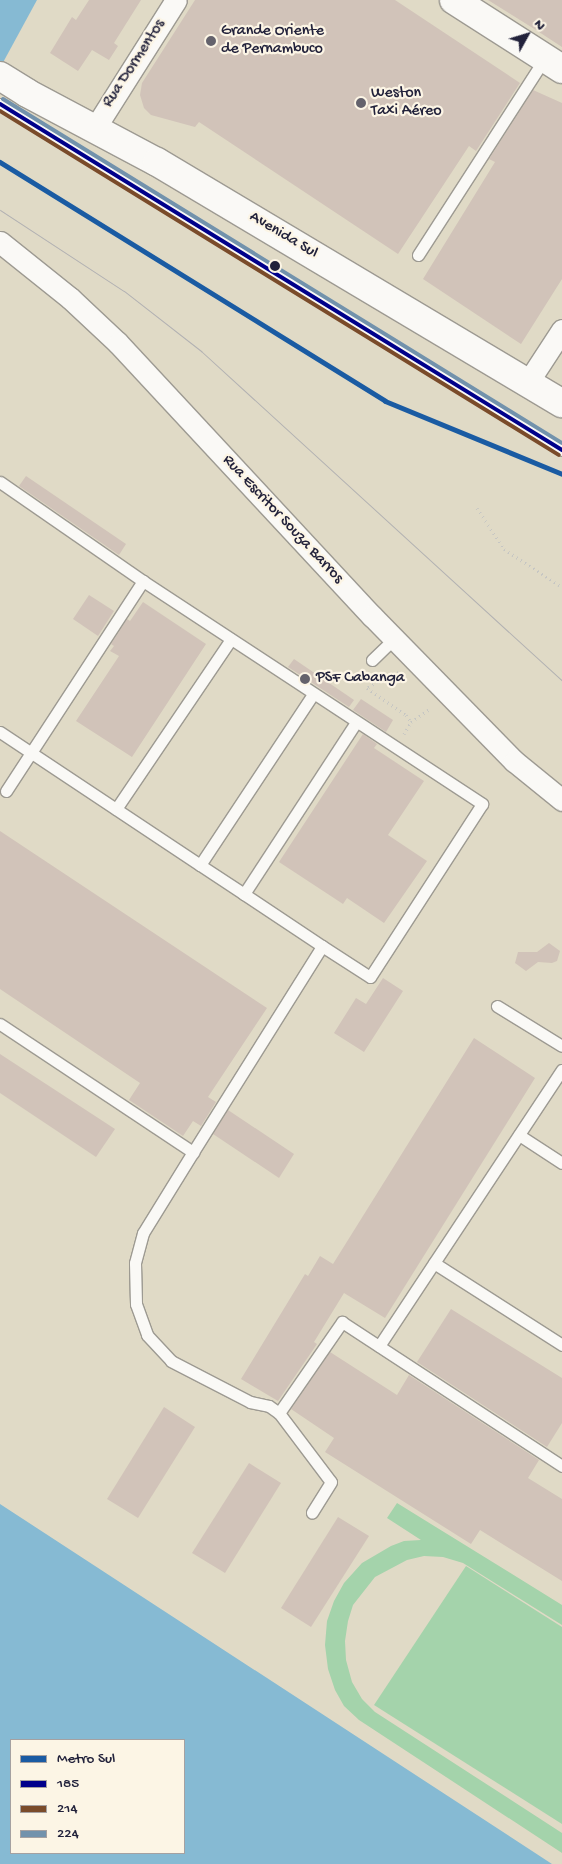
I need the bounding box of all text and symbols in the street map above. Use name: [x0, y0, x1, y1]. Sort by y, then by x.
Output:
north arrow: [502, 10, 552, 60]
street label: Rua Dormentos: [99, 16, 171, 112]
text: N: [530, 16, 549, 34]
place label: Grande Oriente de Pernambuco: [221, 22, 324, 60]
marker: Grande Oriente de Pernambuco: [205, 35, 217, 47]
place label: Weston Taxi Aéreo: [371, 84, 442, 122]
marker: Weston Taxi Aéreo: [355, 97, 367, 109]
street label: Avenida Sul: [245, 208, 321, 264]
unlabelled marker: [270, 261, 280, 271]
street label: Rua Escritor Souza Barros: [217, 452, 347, 588]
place label: PSF Cabanga: [316, 669, 405, 689]
marker: PSF Cabanga: [298, 672, 312, 686]
legend: [10, 1739, 185, 1854]
text: Metro Sul: [57, 1750, 115, 1768]
text: 185: [57, 1775, 79, 1793]
text: 214: [57, 1800, 78, 1818]
text: 224: [57, 1825, 79, 1843]

